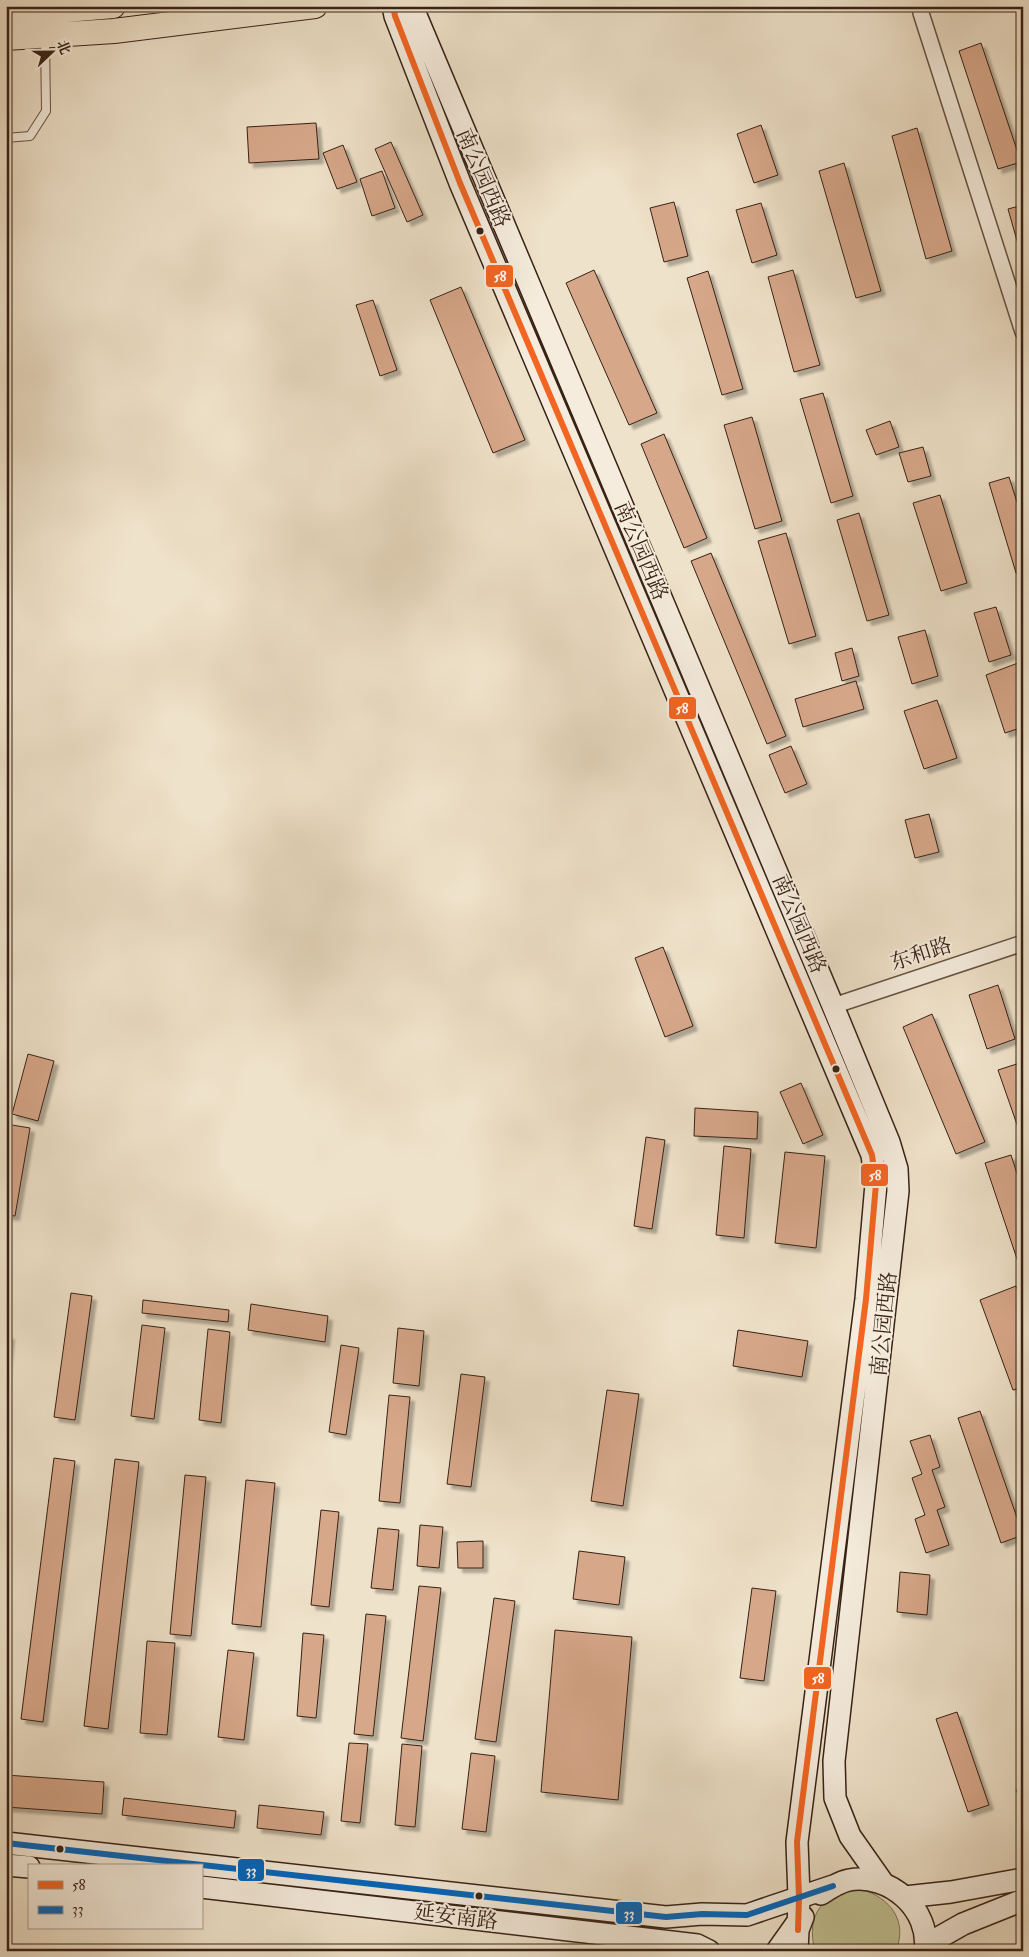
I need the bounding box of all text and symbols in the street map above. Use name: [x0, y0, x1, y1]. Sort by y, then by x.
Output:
north arrow: [28, 28, 78, 78]
text: 北: [53, 38, 74, 57]
street label: 南公园西路: [450, 124, 516, 232]
unlabelled marker: [475, 226, 485, 236]
line badge: 58: [485, 264, 514, 288]
text: 58: [494, 268, 507, 285]
street label: 南公园西路: [608, 497, 674, 605]
line badge: 58: [668, 696, 697, 720]
text: 58: [676, 700, 689, 717]
street label: 南公园西路: [766, 870, 832, 978]
street label: 东和路: [887, 931, 955, 977]
unlabelled marker: [831, 1064, 841, 1074]
line badge: 58: [860, 1163, 889, 1187]
text: 58: [869, 1167, 882, 1184]
street label: 南公园西路: [865, 1270, 903, 1378]
line badge: 58: [803, 1666, 832, 1690]
text: 58: [812, 1670, 825, 1687]
unlabelled marker: [55, 1844, 65, 1854]
line badge: 33: [237, 1858, 265, 1882]
text: 33: [246, 1862, 256, 1879]
legend: [28, 1864, 202, 1930]
text: 58: [72, 1876, 86, 1895]
unlabelled marker: [474, 1891, 484, 1901]
street label: 延安南路: [413, 1898, 499, 1936]
text: 33: [72, 1900, 84, 1919]
line badge: 33: [615, 1901, 643, 1925]
text: 33: [624, 1905, 634, 1922]

